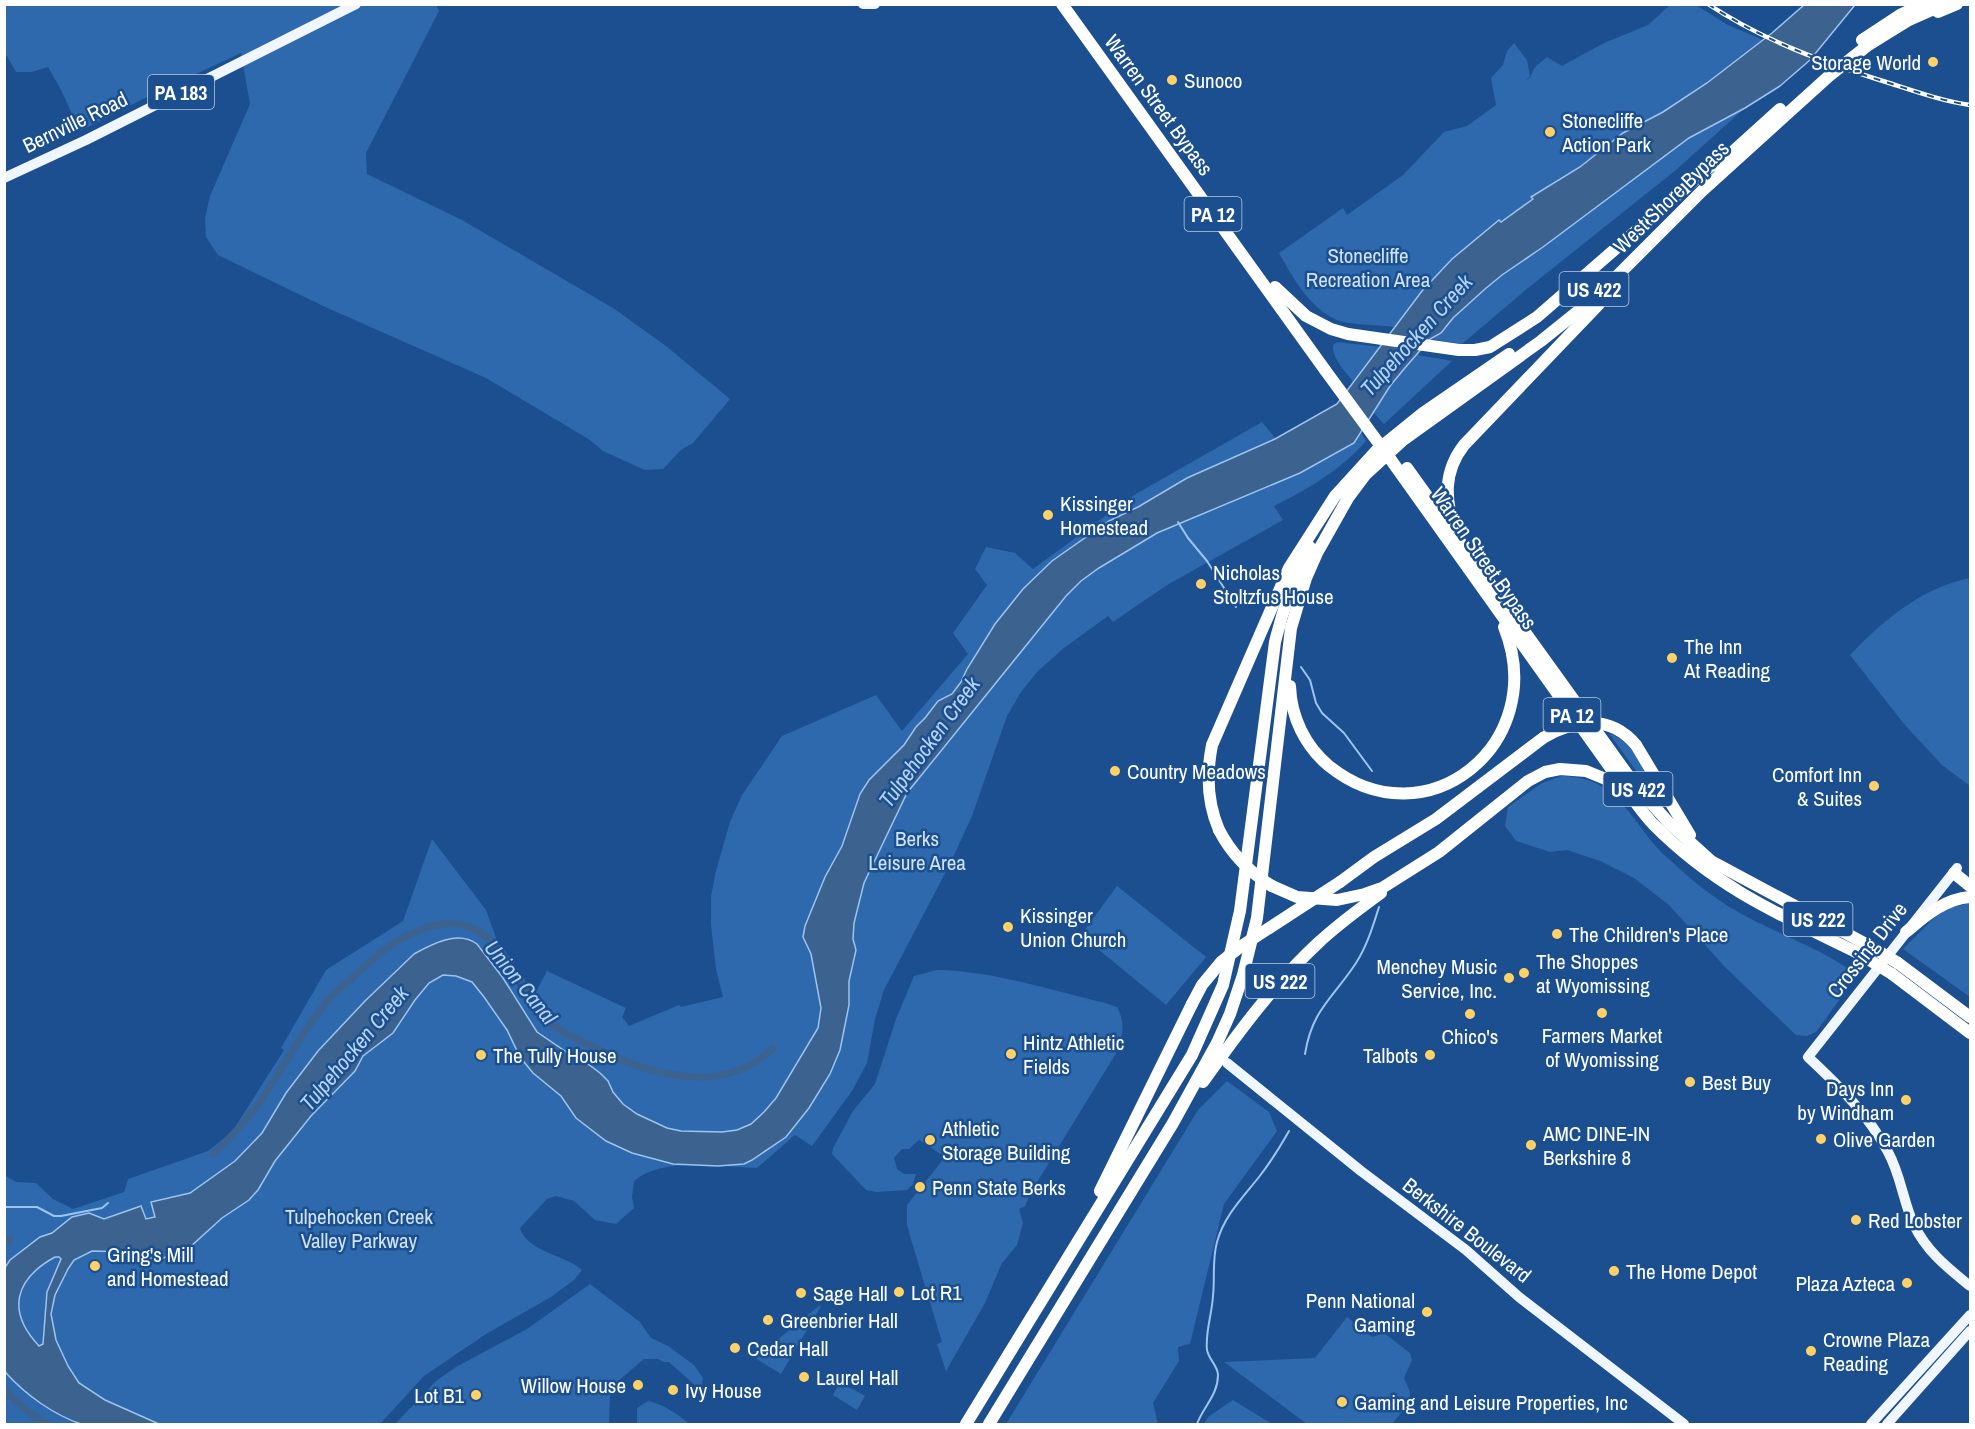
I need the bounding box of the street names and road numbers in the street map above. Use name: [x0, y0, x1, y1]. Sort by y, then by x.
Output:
street label: Warren Street Bypass: [1098, 29, 1220, 181]
road number: PA 183: [148, 75, 214, 109]
street label: Bernville Road: [18, 84, 132, 160]
street label: West Shore Bypass: [1607, 134, 1735, 260]
road number: PA 12: [1184, 197, 1242, 231]
road number: US 422: [1560, 272, 1628, 306]
street label: Warren Street Bypass: [1424, 481, 1544, 635]
road number: PA 12: [1544, 698, 1600, 732]
road number: US 422: [1604, 772, 1672, 806]
street label: Crossing Drive: [1820, 896, 1914, 1004]
road number: US 222: [1784, 902, 1852, 936]
road number: US 222: [1246, 964, 1314, 998]
street label: Berkshire Boulevard: [1397, 1171, 1537, 1289]

